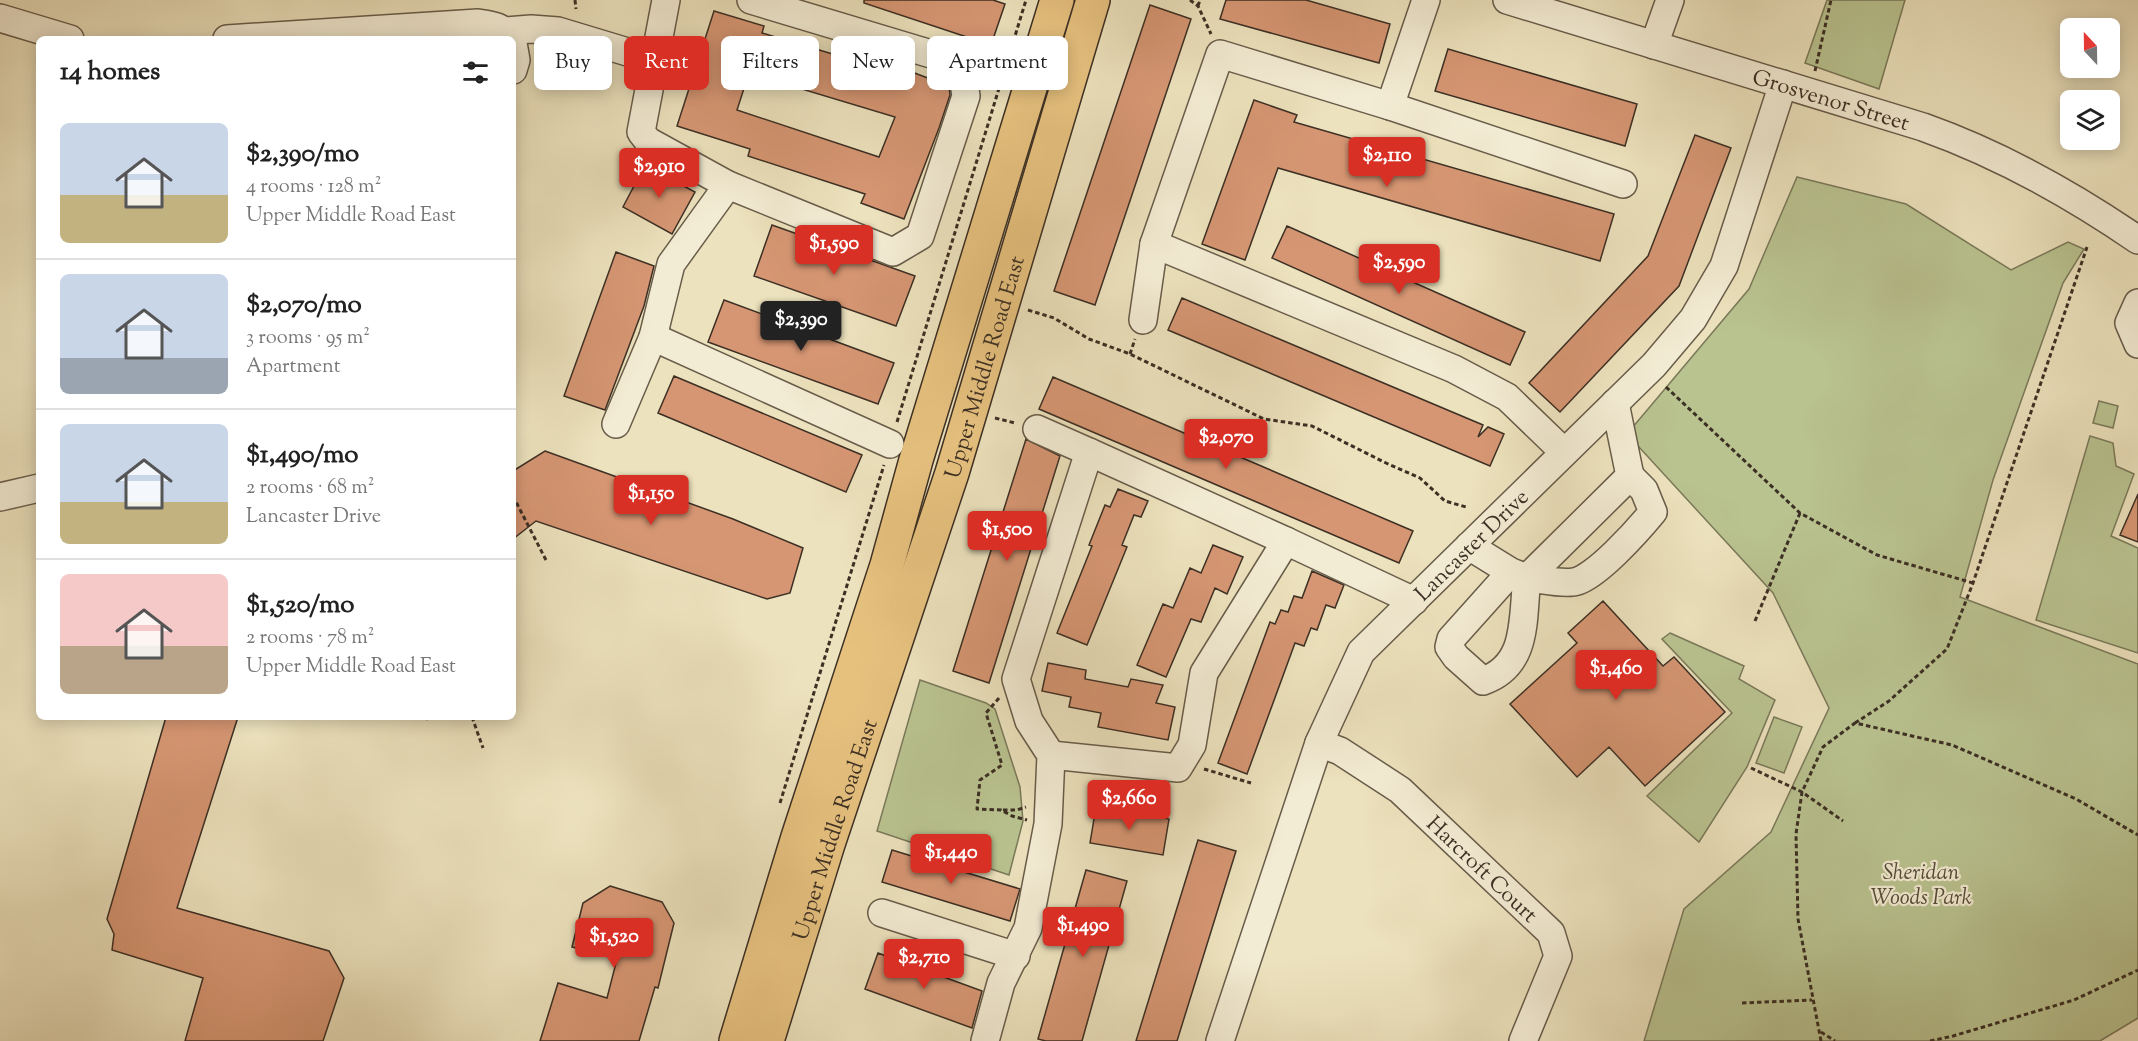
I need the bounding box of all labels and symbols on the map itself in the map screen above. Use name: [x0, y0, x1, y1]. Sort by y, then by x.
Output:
north arrow: [2060, 18, 2120, 78]
street label: Grosvenor Street: [1748, 63, 1913, 141]
pin: $2,110: [1338, 137, 1436, 188]
pin: $2,910: [610, 148, 708, 199]
pin: $1,590: [785, 225, 883, 276]
pin: $2,590: [1350, 244, 1448, 295]
street label: Upper Middle Road East: [938, 252, 1035, 483]
pin: $2,390: [752, 301, 850, 352]
pin: $2,070: [1177, 419, 1275, 470]
pin: $1,150: [602, 475, 700, 526]
street label: Lancaster Drive: [1409, 483, 1537, 610]
pin: $1,500: [958, 511, 1056, 562]
pin: $1,460: [1567, 650, 1665, 701]
street label: Upper Middle Road East: [786, 715, 888, 945]
pin: $2,660: [1080, 780, 1178, 831]
street label: Harcroft Court: [1418, 810, 1544, 932]
pin: $1,440: [902, 834, 1000, 885]
park label: Sheridan Woods Park: [1870, 858, 1972, 915]
pin: $1,490: [1034, 907, 1132, 958]
pin: $1,520: [565, 918, 663, 969]
pin: $2,710: [875, 939, 973, 990]

